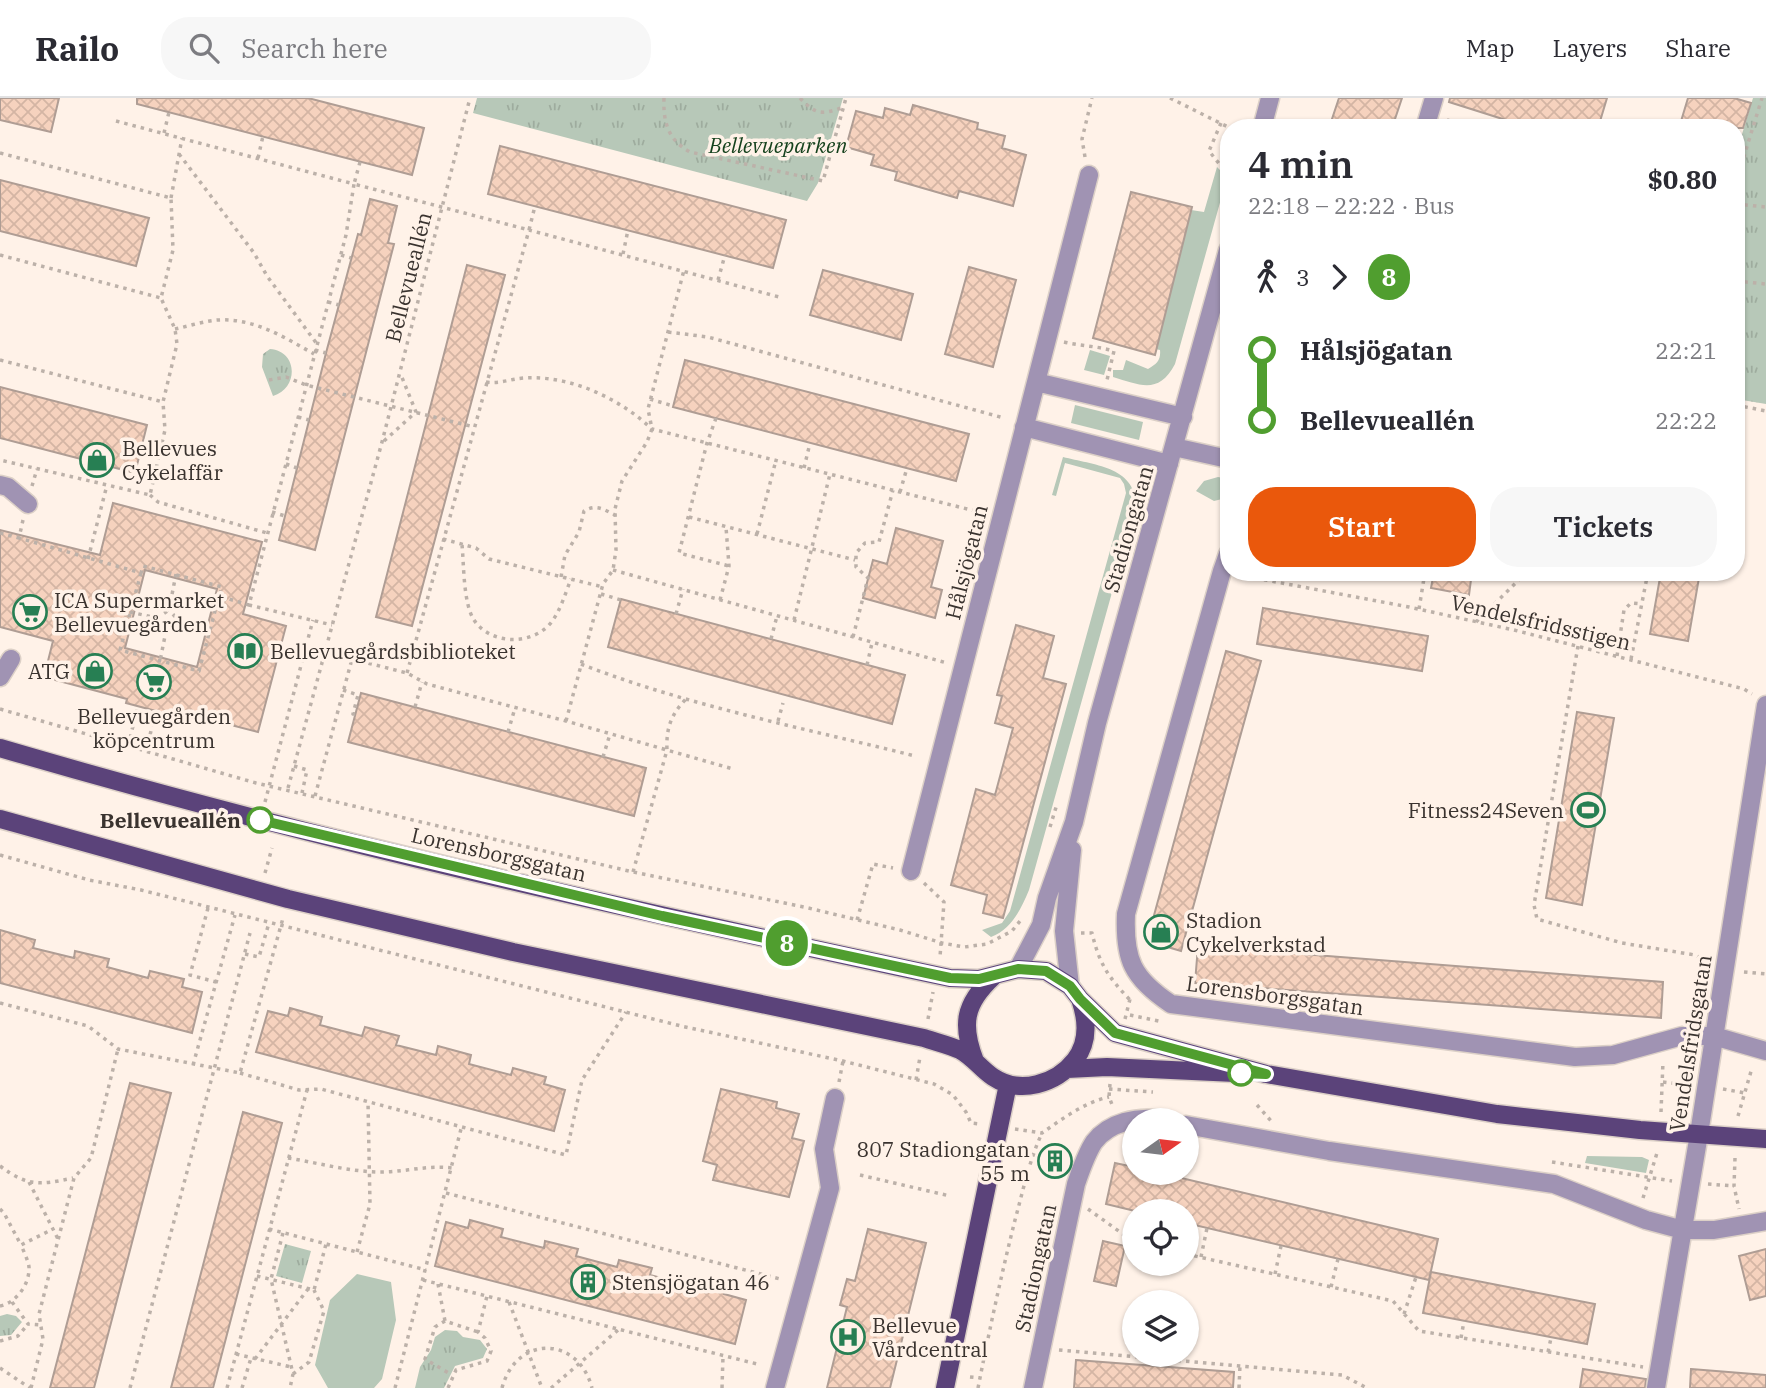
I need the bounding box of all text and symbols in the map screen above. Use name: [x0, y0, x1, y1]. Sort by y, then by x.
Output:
search box: [161, 17, 651, 80]
text: Railo: [35, 27, 119, 70]
icon: search: [185, 29, 223, 67]
text: Search here: [241, 31, 388, 65]
text: Map: [1466, 32, 1514, 64]
text: Layers: [1552, 32, 1627, 64]
text: Share: [1665, 32, 1731, 64]
park label: Bellevueparken: [708, 131, 847, 159]
text: 4 min: [1248, 139, 1354, 188]
text: $0.80: [1647, 162, 1717, 196]
text: 22:18 – 22:22 · Bus: [1248, 190, 1455, 220]
street label: Bellevueallén: [378, 209, 438, 345]
icon: walk: [1248, 258, 1286, 296]
icon: forward: [1320, 258, 1358, 296]
text: 8: [1382, 261, 1396, 293]
text: 3: [1296, 262, 1310, 292]
text: Hålsjögatan: [1300, 333, 1453, 367]
text: 22:21: [1655, 335, 1717, 365]
text: Bellevueallén: [1300, 403, 1475, 437]
text: 22:22: [1655, 405, 1717, 435]
place label: Bellevues Cykelaffär: [122, 434, 224, 486]
shop icon: Bellevues Cykelaffär: [78, 441, 116, 479]
street label: Stadiongatan: [1097, 462, 1159, 596]
button: Start: [1248, 487, 1476, 567]
button: Tickets: [1490, 487, 1717, 567]
street label: Hålsjögatan: [938, 502, 994, 622]
place label: ICA Supermarket Bellevuegården: [54, 586, 224, 638]
street label: Vendelsfridsstigen: [1448, 588, 1634, 656]
supermarket icon: ICA Supermarket Bellevuegården: [11, 593, 49, 631]
library icon: Bellevuegårdsbiblioteket: [226, 632, 264, 670]
place label: Bellevuegårdsbiblioteket: [270, 637, 516, 665]
shop icon: ATG: [76, 652, 114, 690]
place label: ATG: [28, 657, 70, 685]
supermarket icon: Bellevuegården köpcentrum: [135, 663, 173, 701]
place label: Bellevuegården köpcentrum: [77, 702, 231, 754]
sports icon: Fitness24Seven: [1569, 791, 1607, 829]
place label: Fitness24Seven: [1408, 796, 1564, 824]
place label: Bellevueallén: [100, 806, 241, 834]
marker: Bellevueallén: [247, 807, 273, 833]
street label: Lorensborgsgatan: [409, 820, 589, 888]
place label: Stadion Cykelverkstad: [1186, 906, 1326, 958]
shop icon: Stadion Cykelverkstad: [1142, 913, 1180, 951]
line badge: 8: [764, 920, 810, 966]
text: 8: [780, 927, 794, 959]
street label: Vendelsfridsgatan: [1662, 953, 1718, 1133]
street label: Lorensborgsgatan: [1184, 969, 1366, 1021]
unlabelled marker: [1228, 1060, 1254, 1086]
north arrow: [1122, 1108, 1199, 1185]
map controls: [1122, 1108, 1199, 1367]
place label: 807 Stadiongatan 55 m: [857, 1135, 1030, 1187]
building icon: 807 Stadiongatan 55 m: [1036, 1142, 1074, 1180]
button: locate: [1122, 1199, 1199, 1276]
street label: Stadiongatan: [1008, 1201, 1062, 1335]
building icon: Stensjögatan 46: [569, 1263, 607, 1301]
place label: Stensjögatan 46: [612, 1268, 770, 1296]
button: layers: [1122, 1290, 1199, 1367]
place label: Bellevue Vårdcentral: [872, 1311, 988, 1363]
hospital icon: Bellevue Vårdcentral: [829, 1318, 867, 1356]

